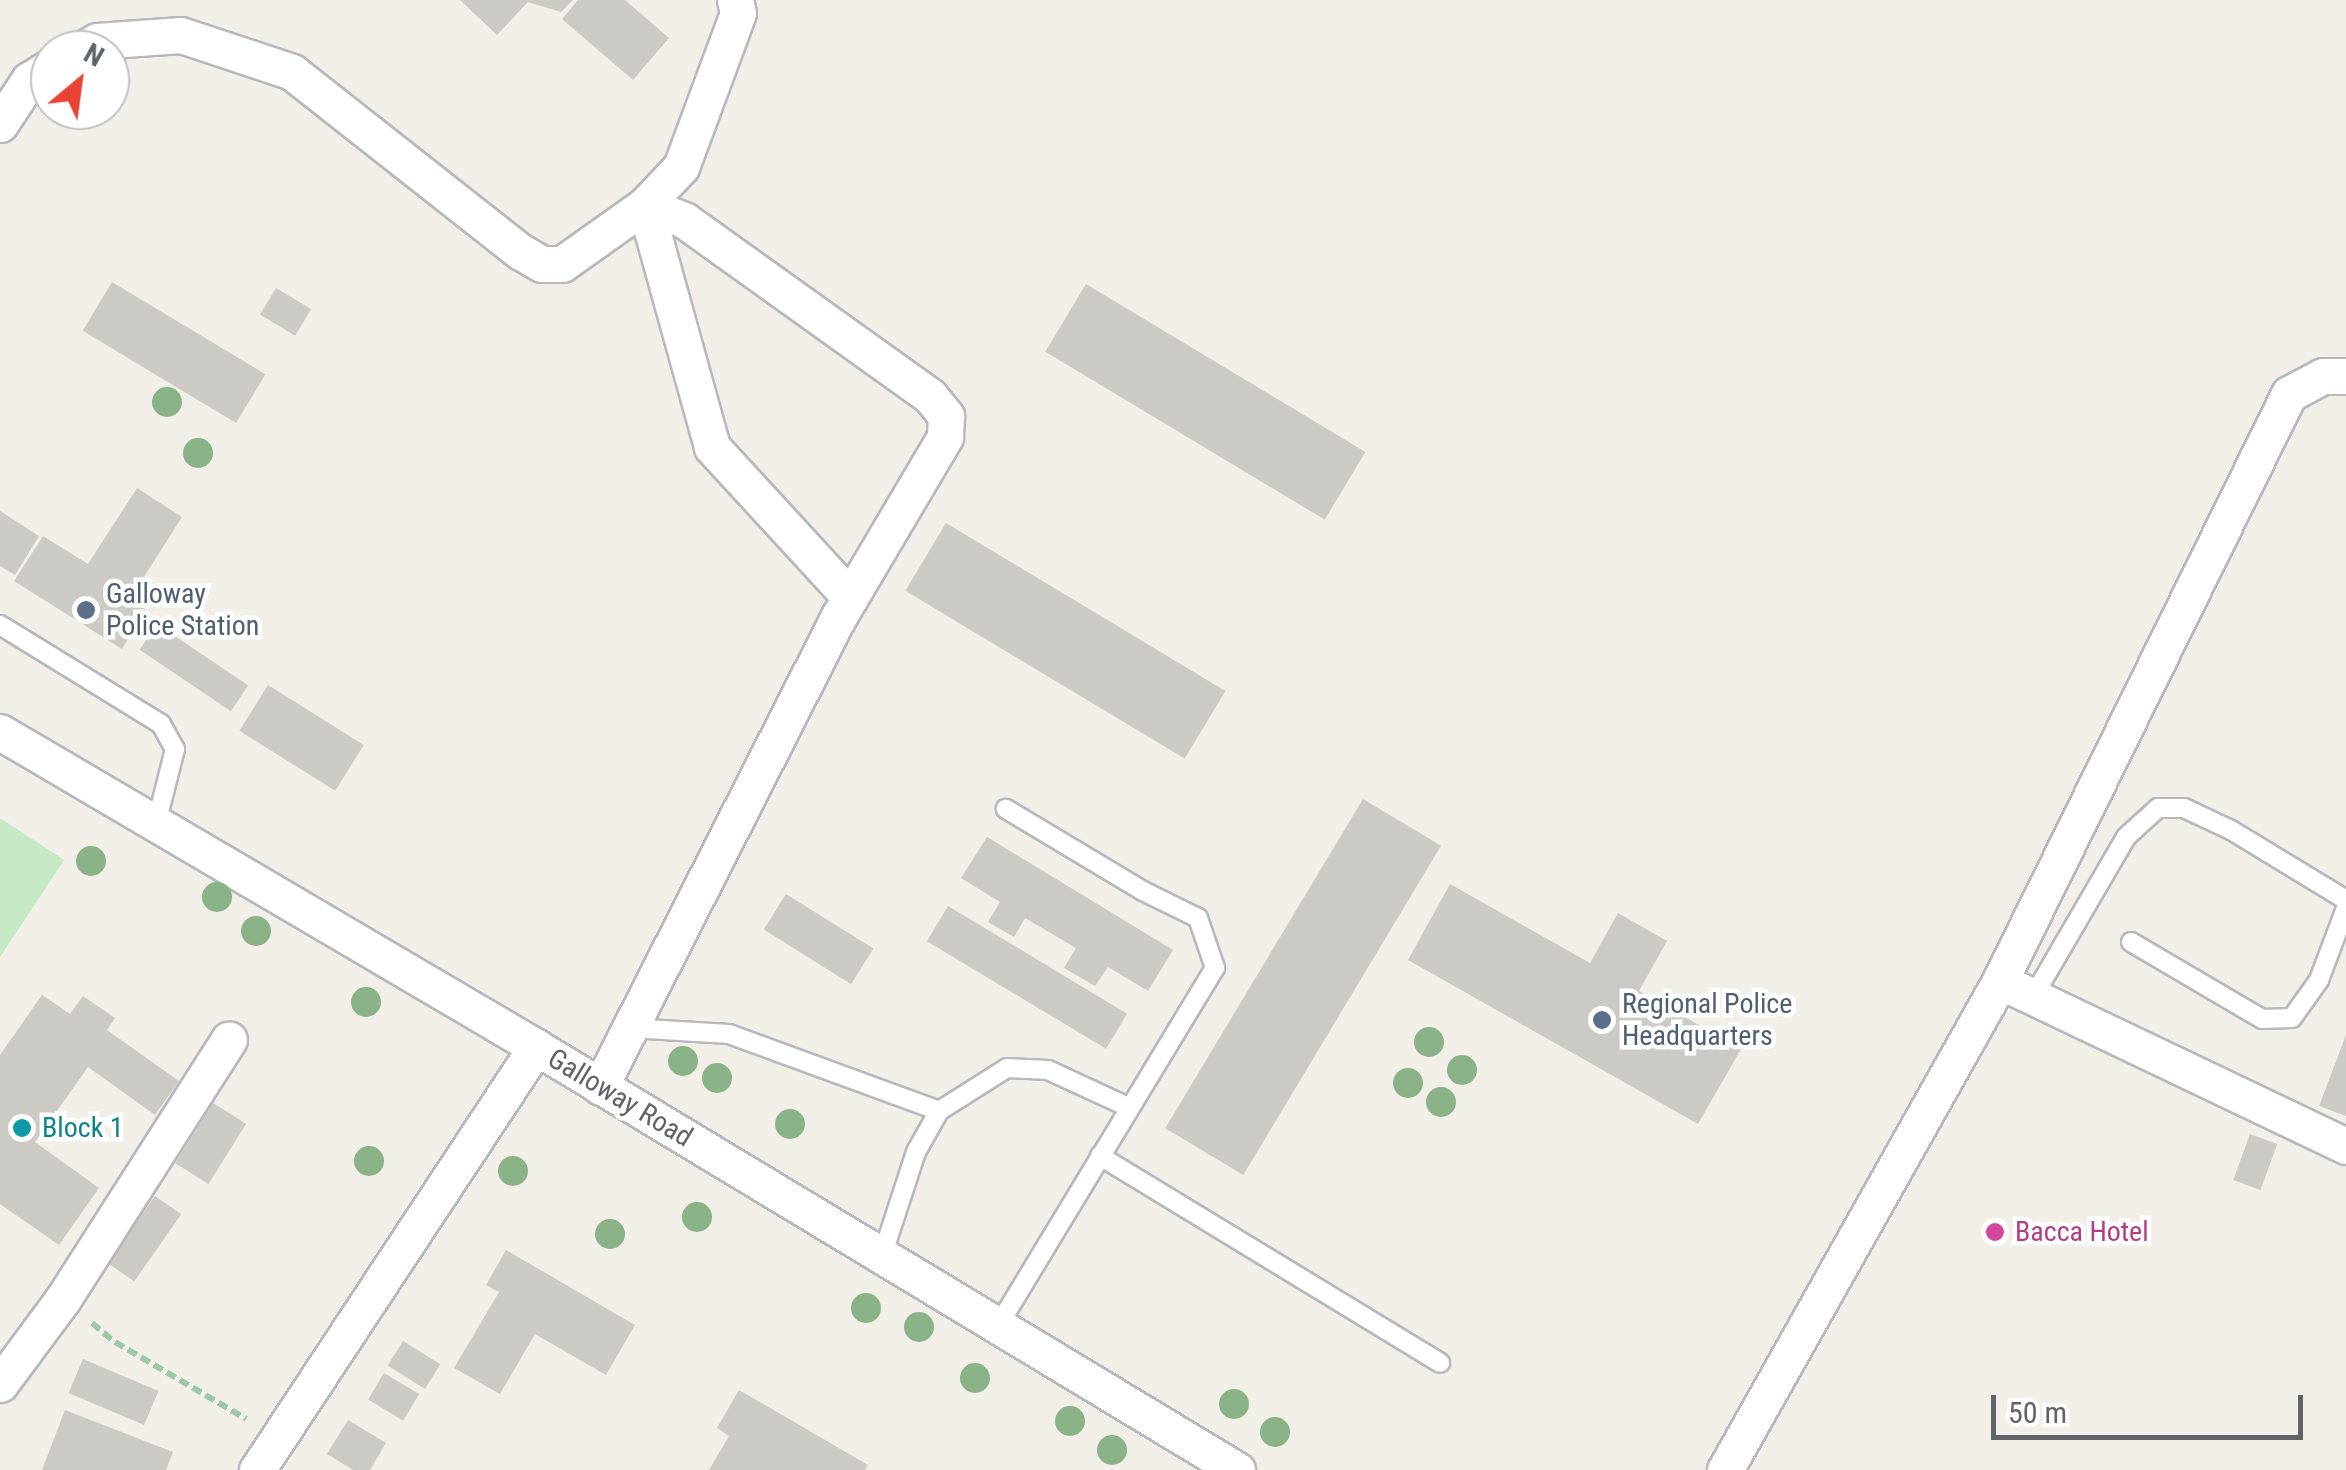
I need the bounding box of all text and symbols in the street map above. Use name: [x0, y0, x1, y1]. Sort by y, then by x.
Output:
north arrow: [30, 30, 130, 130]
text: N: [78, 36, 109, 74]
place label: Galloway Police Station: [106, 577, 259, 643]
marker: Galloway Police Station: [75, 599, 97, 621]
place label: Regional Police Headquarters: [1622, 987, 1792, 1053]
marker: Regional Police Headquarters: [1591, 1009, 1613, 1031]
street label: Galloway Road: [542, 1042, 698, 1154]
place label: Block 1: [42, 1111, 124, 1145]
marker: Block 1: [11, 1117, 33, 1139]
place label: Bacca Hotel: [2015, 1215, 2149, 1249]
marker: Bacca Hotel: [1984, 1221, 2006, 1243]
scale bar: [1996, 1375, 2308, 1437]
text: 50 m: [2008, 1395, 2067, 1430]

